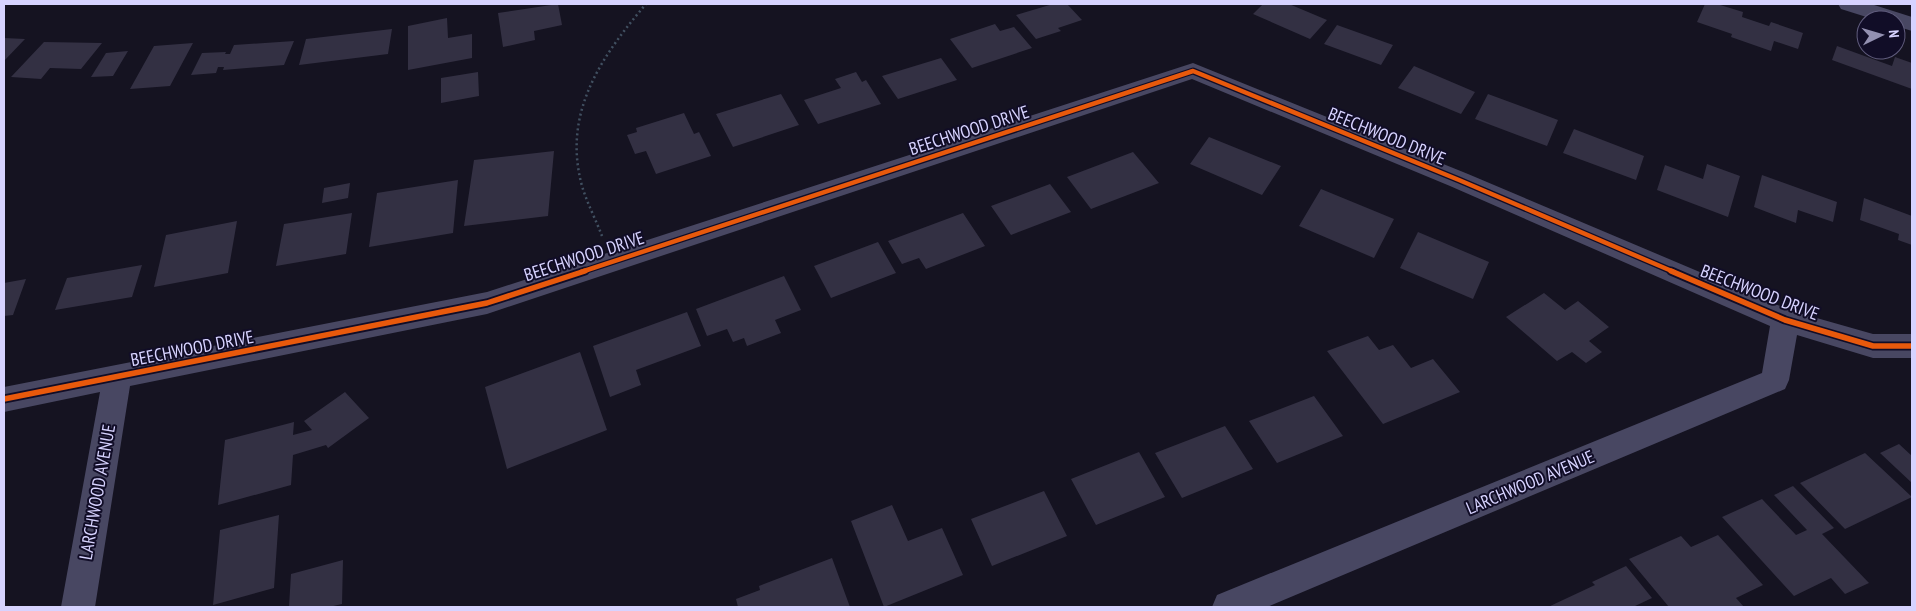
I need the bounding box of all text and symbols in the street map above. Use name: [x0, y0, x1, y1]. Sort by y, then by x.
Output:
north arrow: [1856, 10, 1906, 60]
text: N: [1885, 29, 1903, 38]
street label: BEECHWOOD DRIVE: [906, 100, 1032, 160]
street label: BEECHWOOD DRIVE: [1325, 102, 1449, 170]
street label: BEECHWOOD DRIVE: [521, 226, 647, 286]
street label: BEECHWOOD DRIVE: [1698, 259, 1822, 325]
street label: BEECHWOOD DRIVE: [128, 325, 256, 371]
street label: LARCHWOOD AVENUE: [74, 422, 120, 562]
street label: LARCHWOOD AVENUE: [1462, 445, 1598, 519]

